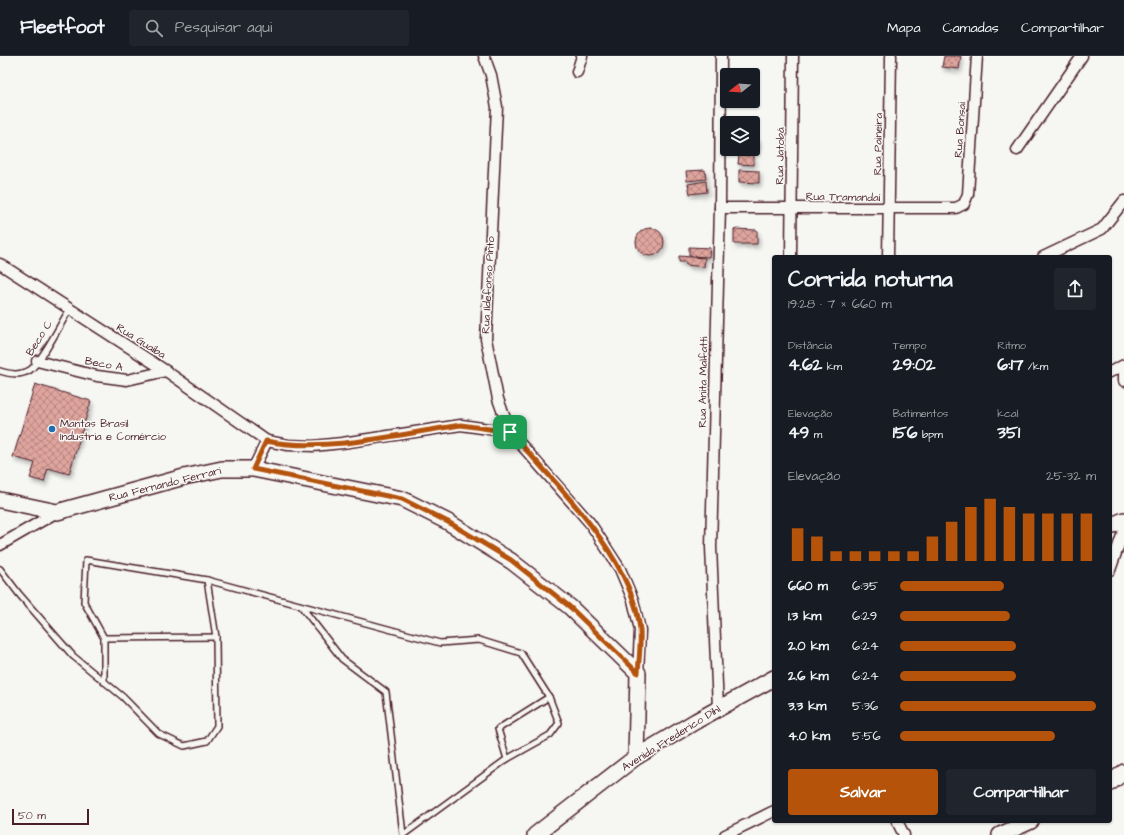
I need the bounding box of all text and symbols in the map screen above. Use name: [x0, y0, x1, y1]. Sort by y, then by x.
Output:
search box: [129, 10, 409, 46]
text: Fleetfoot: [20, 14, 105, 41]
icon: search: [143, 17, 165, 39]
text: Pesquisar aqui: [175, 17, 272, 38]
text: Mapa: [887, 18, 921, 38]
text: Camadas: [943, 18, 999, 38]
text: Compartilhar: [1021, 18, 1104, 38]
north arrow: [720, 68, 760, 108]
map controls: [720, 68, 760, 156]
street label: Rua Bonsai: [951, 101, 969, 158]
street label: Rua Paineira: [870, 112, 886, 175]
button: layers: [720, 116, 760, 156]
street label: Rua Jatobá: [772, 127, 788, 185]
street label: Rua Tramandaí: [806, 189, 881, 205]
street label: Rua Ildefonso Pinto: [478, 235, 498, 334]
text: Corrida noturna: [788, 264, 953, 295]
button: share: [1054, 268, 1096, 310]
text: 19:28 · 7 × 660 m: [788, 295, 892, 313]
street label: Beco C: [22, 317, 56, 359]
street label: Rua Guaíba: [113, 320, 169, 362]
street label: Rua Anita Malfatti: [695, 336, 711, 428]
text: Distância: [788, 338, 832, 353]
text: Tempo: [893, 338, 926, 353]
text: Ritmo: [997, 338, 1026, 353]
street label: Beco A: [84, 353, 124, 375]
text: 4.62: [788, 353, 822, 377]
text: 29:02: [893, 353, 935, 377]
text: 6:17: [997, 353, 1023, 377]
text: km: [822, 359, 842, 374]
text: /km: [1023, 359, 1048, 374]
text: Elevação: [788, 406, 832, 421]
text: Batimentos: [893, 406, 948, 421]
text: kcal: [997, 406, 1018, 421]
pin: [493, 415, 527, 449]
place label: Mantas Brasil Industria e Comércio: [60, 416, 167, 444]
icon: arrive: [499, 421, 521, 443]
text: 49: [788, 421, 809, 445]
text: 156: [893, 421, 918, 445]
text: 351: [997, 421, 1020, 445]
marker: Mantas Brasil Industria e Comércio: [47, 424, 57, 434]
text: m: [809, 427, 822, 442]
text: bpm: [918, 427, 943, 442]
street label: Rua Fernando Ferrari: [107, 463, 223, 505]
text: Elevação: [788, 467, 840, 485]
text: 25–32 m: [1046, 467, 1096, 485]
text: 660 m: [788, 577, 828, 595]
text: 6:35: [852, 577, 878, 595]
text: 1.3 km: [788, 607, 821, 625]
text: 6:29: [852, 607, 877, 625]
text: 2.0 km: [788, 637, 829, 655]
text: 6:24: [852, 637, 879, 655]
text: 2.6 km: [788, 667, 829, 685]
text: 6:24: [852, 667, 879, 685]
text: 3.3 km: [788, 697, 826, 715]
text: 5:36: [852, 697, 878, 715]
street label: Avenida Frederico Dihl: [619, 701, 724, 775]
text: 4.0 km: [788, 727, 830, 745]
text: 5:56: [852, 727, 881, 745]
button: Salvar: [788, 769, 938, 815]
button: Compartilhar: [946, 769, 1096, 815]
scale bar: [12, 807, 89, 826]
text: 50 m: [18, 808, 46, 823]

